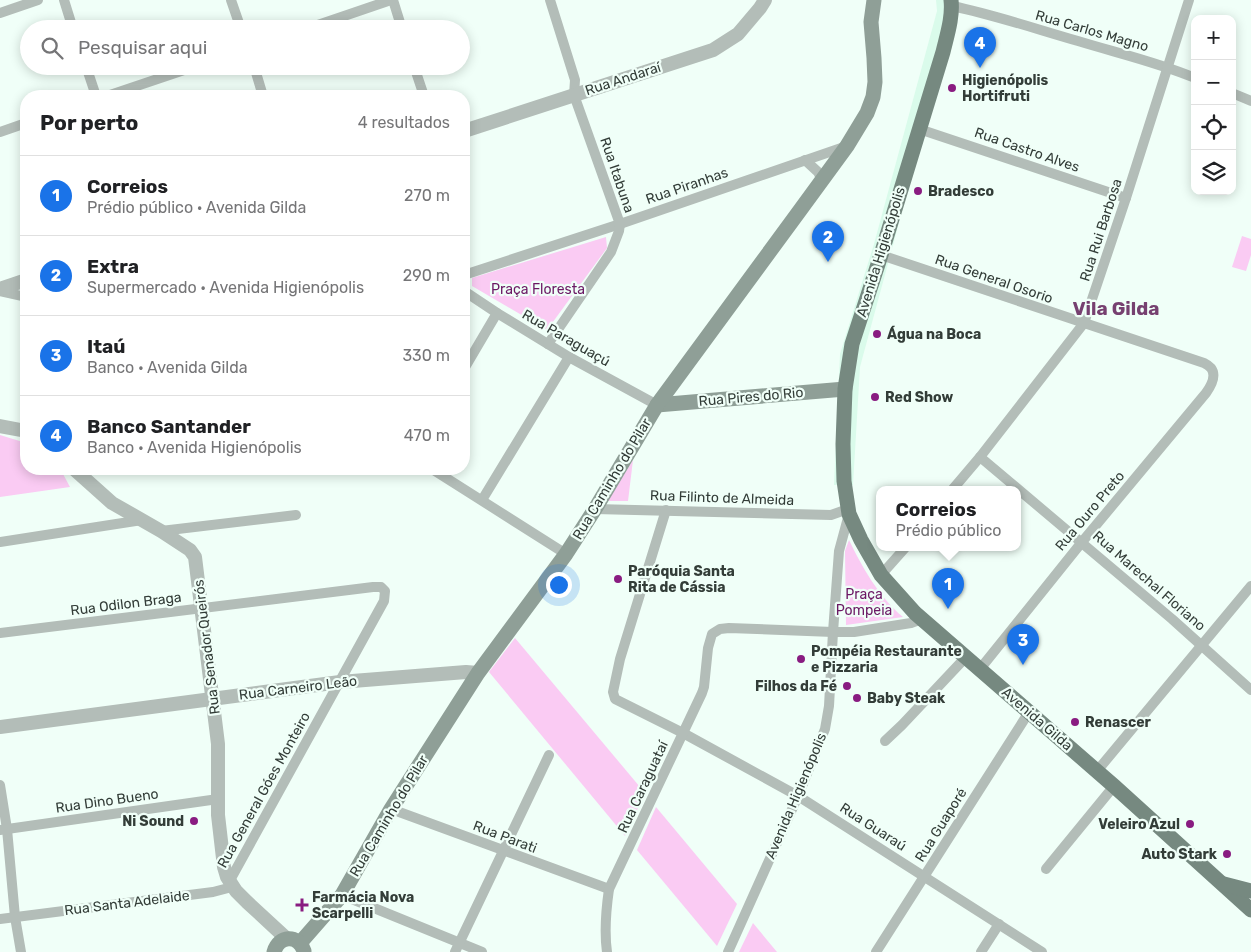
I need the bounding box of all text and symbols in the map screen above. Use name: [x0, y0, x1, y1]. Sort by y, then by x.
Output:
street label: Rua Carlos Magno: [1033, 7, 1151, 55]
map controls: [1191, 15, 1236, 195]
button: +: [1191, 15, 1236, 60]
search box: [20, 20, 470, 75]
pin: 4: [964, 27, 996, 68]
icon: search: [38, 34, 66, 62]
text: Pesquisar aqui: [78, 36, 207, 59]
street label: Rua Andaraí: [583, 59, 664, 99]
button: −: [1191, 60, 1236, 105]
place label: Higienópolis Hortifruti: [962, 72, 1049, 105]
marker: Higienópolis Hortifruti: [946, 82, 958, 94]
button: locate: [1191, 105, 1236, 150]
text: Por perto: [40, 110, 138, 135]
text: 4 resultados: [358, 113, 450, 132]
street label: Rua Castro Alves: [972, 124, 1082, 176]
street label: Rua Itabuna: [596, 135, 638, 215]
button: layers: [1191, 150, 1236, 195]
street label: Rua Piranhas: [644, 164, 730, 208]
text: Correios: [87, 175, 168, 198]
street label: Rua Rui Barbosa: [1076, 177, 1126, 283]
place label: Bradesco: [928, 183, 994, 200]
street label: Avenida Higienópolis: [853, 185, 909, 319]
marker: Bradesco: [912, 185, 924, 197]
text: 1: [52, 186, 60, 205]
text: 270 m: [404, 186, 450, 205]
text: Prédio público · Avenida Gilda: [87, 198, 306, 217]
pin: 2: [812, 221, 844, 262]
street label: Rua General Osorio: [933, 251, 1055, 307]
text: Extra: [87, 255, 139, 278]
text: 2: [51, 266, 61, 285]
text: 290 m: [403, 266, 450, 285]
text: Supermercado · Avenida Higienópolis: [87, 278, 364, 297]
park label: Praça Floresta: [491, 281, 585, 298]
district label: Vila Gilda: [1073, 297, 1159, 320]
street label: Rua Paraguaçú: [519, 306, 613, 370]
place label: Água na Boca: [887, 325, 981, 343]
marker: Água na Boca: [871, 328, 883, 340]
text: Itaú: [87, 335, 125, 358]
text: 3: [51, 346, 61, 365]
text: 330 m: [402, 346, 450, 365]
text: Banco · Avenida Gilda: [87, 358, 248, 377]
street label: Rua Pires do Rio: [698, 384, 804, 410]
place label: Red Show: [885, 389, 953, 406]
marker: Red Show: [869, 391, 881, 403]
text: Banco Santander: [87, 415, 251, 438]
street label: Rua Caminho do Pilar: [569, 415, 655, 543]
text: 4: [51, 426, 61, 445]
text: 470 m: [404, 426, 450, 445]
text: Banco · Avenida Higienópolis: [87, 438, 302, 457]
street label: Rua Ouro Preto: [1052, 468, 1128, 554]
popup: [876, 486, 1021, 551]
street label: Rua Filinto de Almeida: [650, 487, 794, 509]
text: Correios: [895, 498, 976, 521]
text: Prédio público: [895, 521, 1002, 540]
street label: Rua Marechal Floriano: [1089, 527, 1209, 635]
place label: Paróquia Santa Rita de Cássia: [628, 563, 735, 596]
pin: 1: [932, 568, 964, 609]
your location: [546, 572, 572, 598]
marker: Paróquia Santa Rita de Cássia: [612, 573, 624, 585]
street label: Rua Senador Queirós: [190, 579, 224, 715]
park label: Praça Pompeia: [836, 586, 892, 619]
street label: Rua Odilon Braga: [70, 589, 182, 619]
pin: 3: [1007, 624, 1039, 665]
place label: Pompéia Restaurante e Pizzaria: [811, 643, 962, 676]
marker: Pompéia Restaurante e Pizzaria: [795, 653, 807, 665]
street label: Rua Carneiro Leão: [238, 672, 358, 704]
place label: Filhos da Fé: [755, 678, 837, 695]
marker: Filhos da Fé: [841, 680, 853, 692]
street label: Avenida Gilda: [998, 684, 1076, 754]
place label: Baby Steak: [867, 690, 946, 707]
marker: Baby Steak: [851, 692, 863, 704]
street label: Rua General Góes Monteiro: [214, 709, 314, 871]
place label: Renascer: [1085, 714, 1151, 731]
marker: Renascer: [1069, 716, 1081, 728]
street label: Avenida Higienópolis: [762, 730, 830, 862]
street label: Rua Caraguataí: [614, 738, 672, 836]
street label: Rua Caminho do Pilar: [346, 752, 432, 880]
street label: Rua Dino Bueno: [54, 785, 160, 817]
street label: Rua Guaporé: [912, 785, 971, 865]
street label: Rua Guaraú: [837, 799, 909, 855]
place label: Ni Sound: [122, 813, 184, 830]
marker: Ni Sound: [188, 815, 200, 827]
place label: Veleiro Azul: [1098, 816, 1180, 833]
street label: Rua Parati: [471, 817, 539, 857]
marker: Veleiro Azul: [1184, 818, 1196, 830]
place label: Auto Stark: [1141, 846, 1218, 863]
marker: Auto Stark: [1221, 848, 1233, 860]
street label: Rua Santa Adelaide: [63, 887, 191, 919]
place label: Farmácia Nova Scarpelli: [312, 889, 414, 922]
marker: Farmácia Nova Scarpelli: [296, 899, 308, 911]

